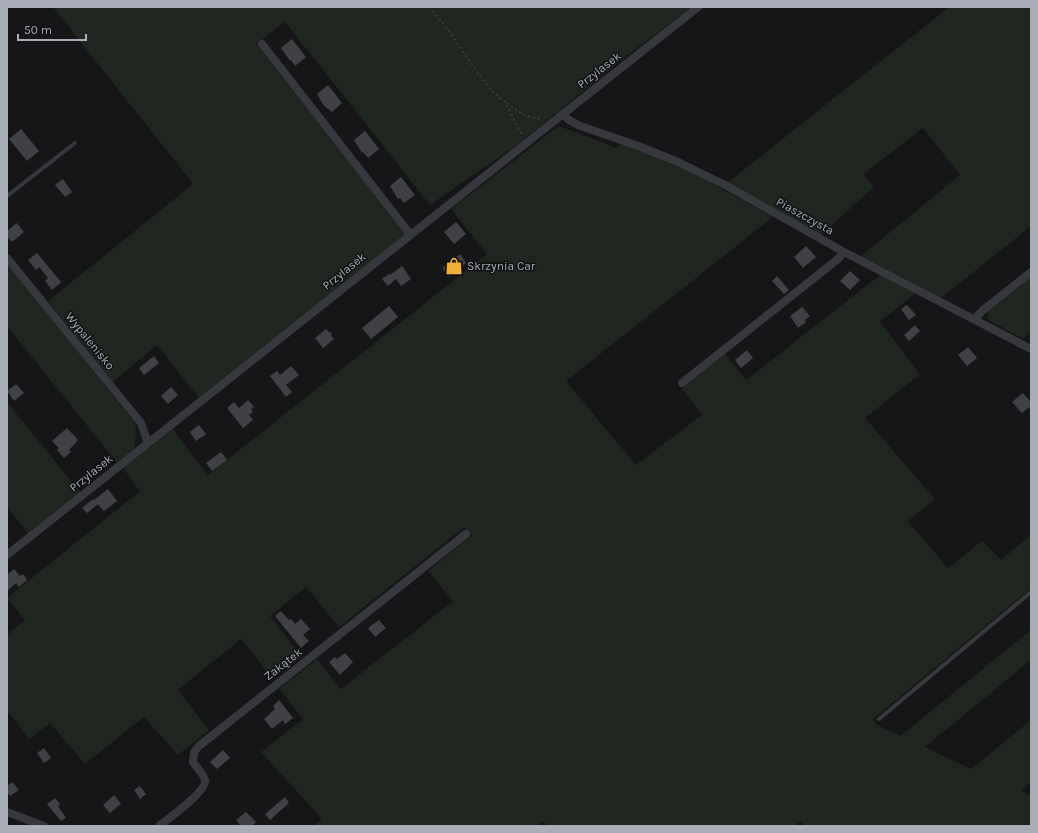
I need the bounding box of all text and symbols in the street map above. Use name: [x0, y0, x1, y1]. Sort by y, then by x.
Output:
scale bar: [18, 16, 86, 42]
text: 50 m: [24, 23, 52, 37]
street label: Przylasek: [574, 49, 624, 91]
street label: Piaszczysta: [774, 194, 836, 238]
street label: Przylasek: [320, 249, 369, 293]
shop icon: Skrzynia Car: [444, 256, 464, 276]
place label: Skrzynia Car: [467, 259, 536, 273]
street label: Wypalenisko: [63, 309, 117, 373]
street label: Przylasek: [67, 451, 116, 495]
street label: Zakątek: [261, 645, 305, 683]

